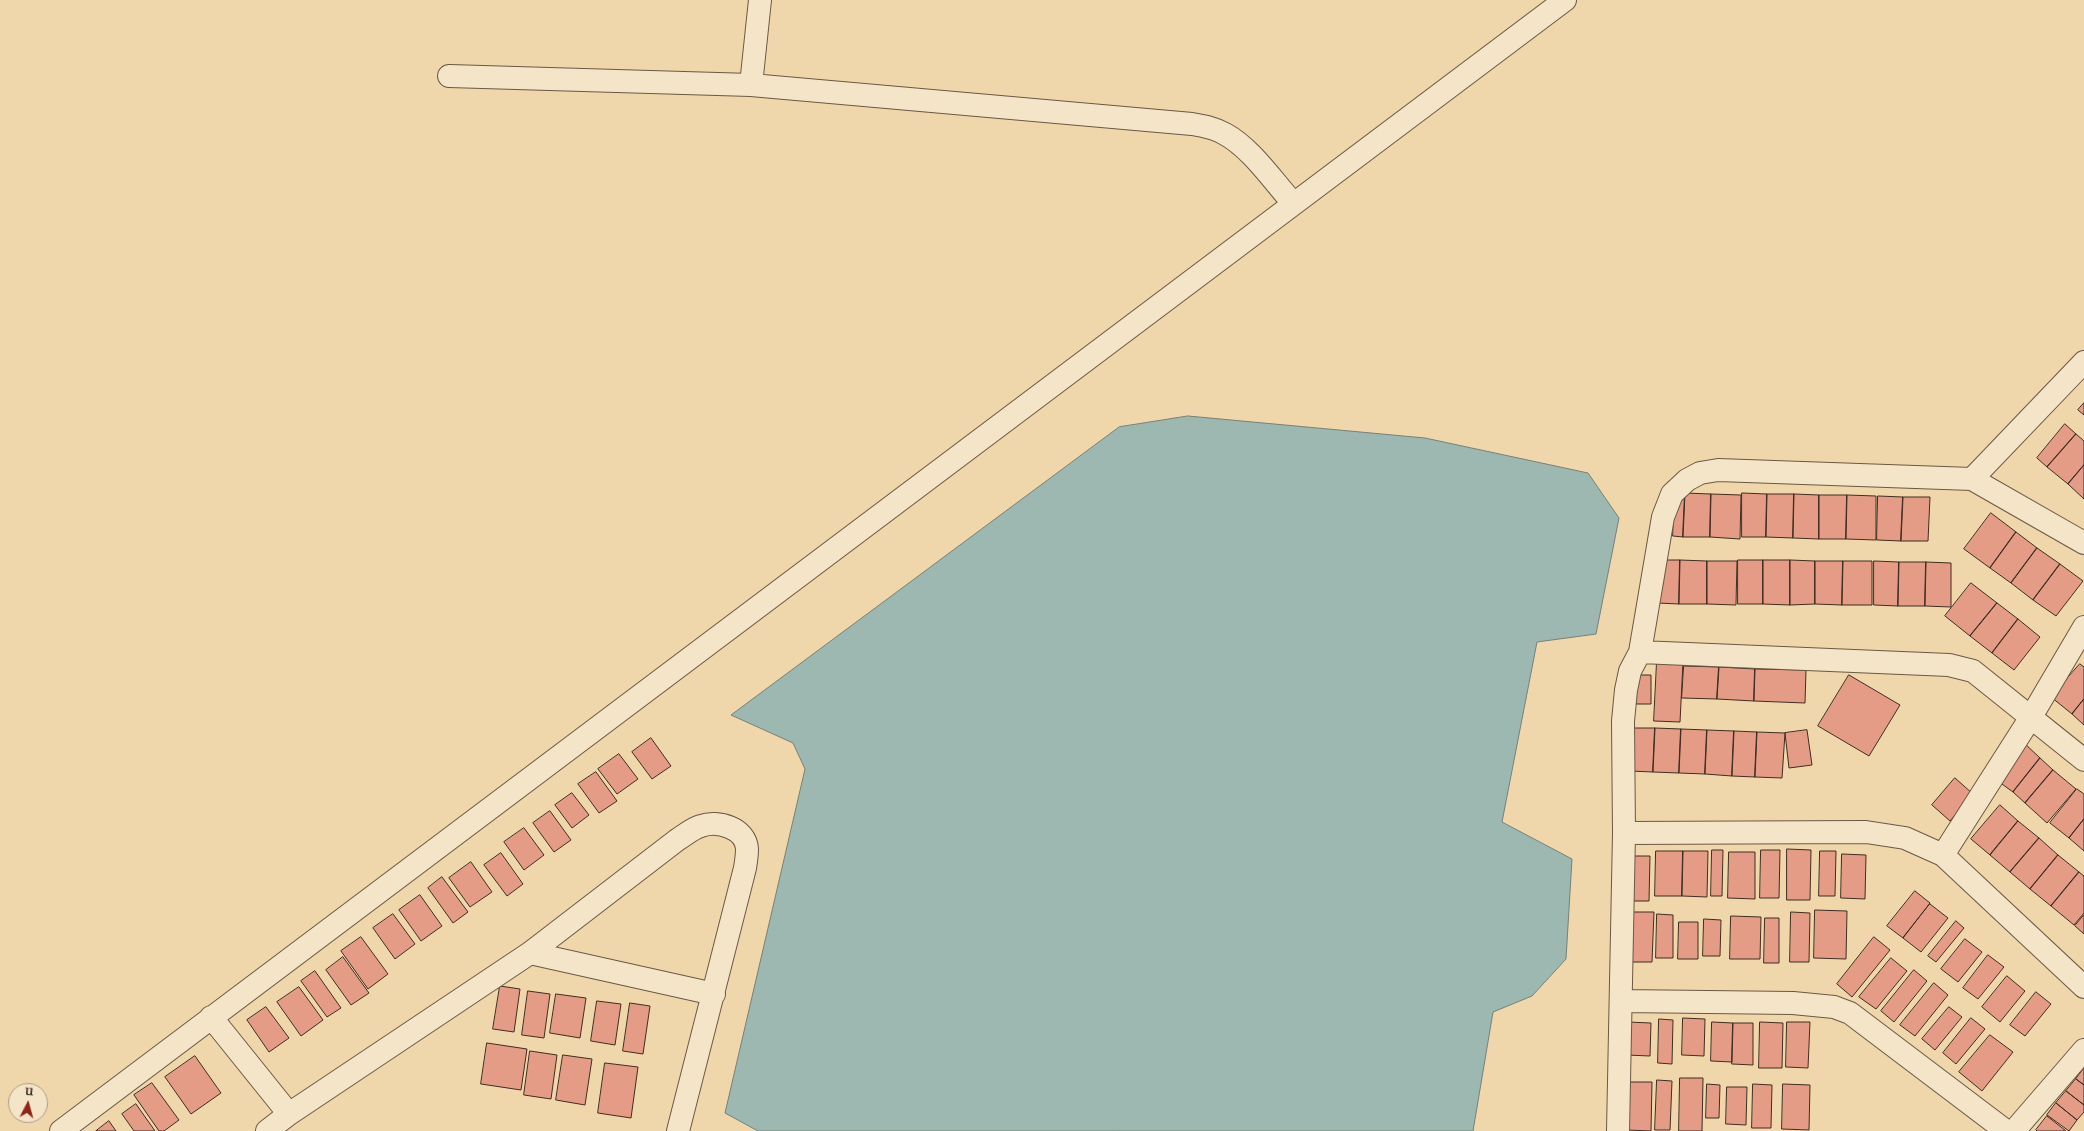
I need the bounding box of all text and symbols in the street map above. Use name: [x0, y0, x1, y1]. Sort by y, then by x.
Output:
north arrow: [8, 1083, 48, 1123]
text: U: [24, 1085, 34, 1098]

